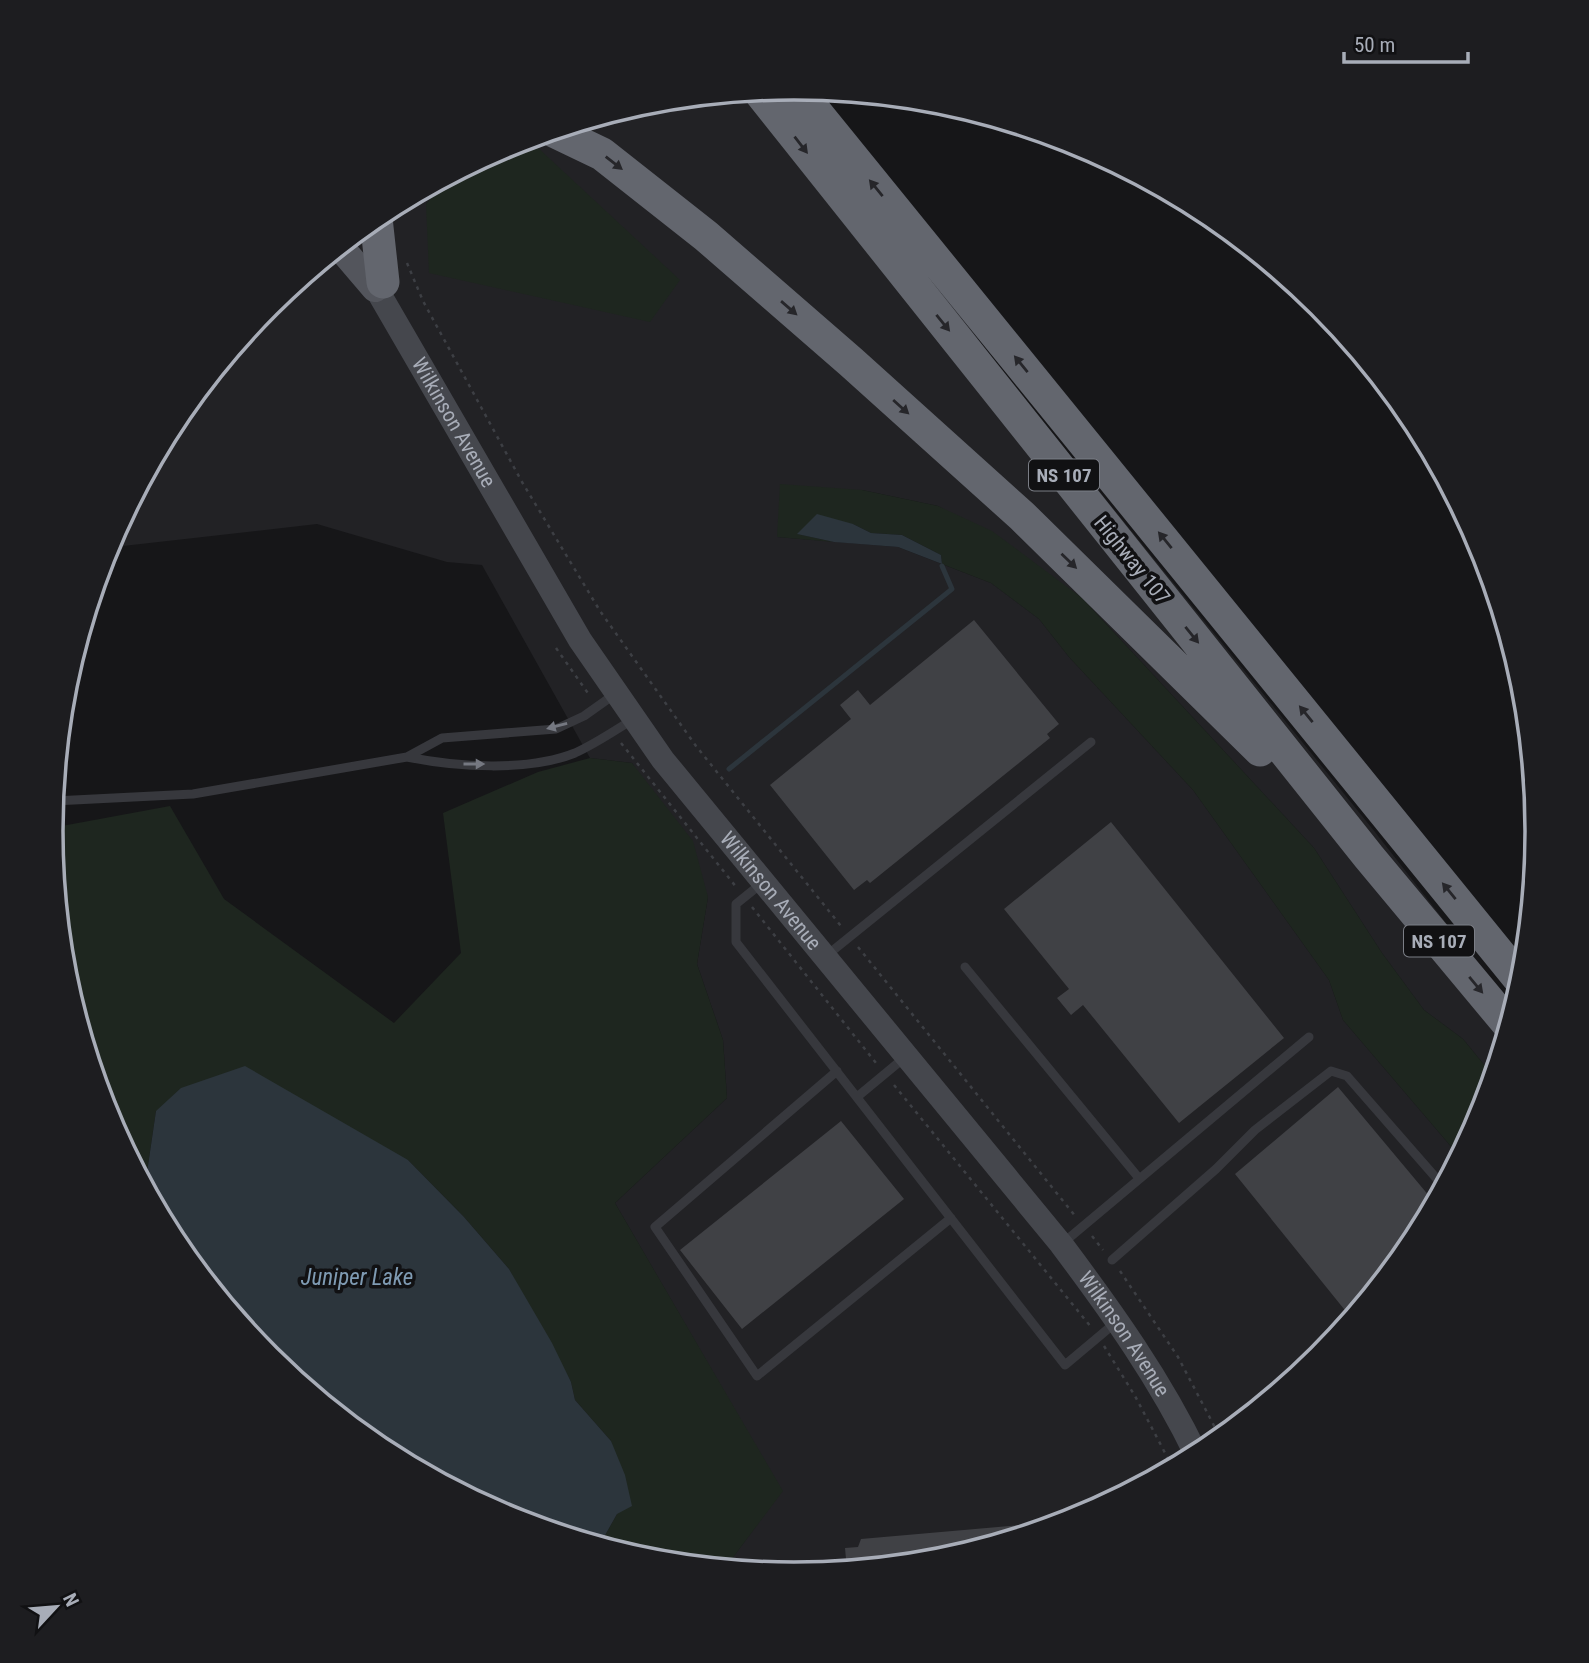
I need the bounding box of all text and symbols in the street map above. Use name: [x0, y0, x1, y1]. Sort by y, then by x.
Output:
scale bar: [1344, 21, 1468, 65]
text: 50 m: [1354, 33, 1395, 57]
one-way arrow: [794, 136, 808, 154]
one-way arrow: [604, 156, 622, 171]
one-way arrow: [869, 180, 884, 198]
one-way arrow: [780, 300, 798, 316]
one-way arrow: [935, 314, 950, 332]
street label: Wilkinson Avenue: [407, 353, 501, 492]
one-way arrow: [1014, 355, 1029, 372]
one-way arrow: [892, 399, 909, 415]
road number: NS 107: [1029, 460, 1099, 490]
street label: Highway 107: [1089, 511, 1175, 609]
one-way arrow: [1158, 532, 1173, 549]
one-way arrow: [1060, 553, 1077, 569]
one-way arrow: [1184, 625, 1199, 643]
one-way arrow: [1299, 705, 1314, 722]
one-way arrow: [546, 721, 568, 732]
one-way arrow: [463, 758, 485, 770]
street label: Wilkinson Avenue: [715, 827, 826, 955]
one-way arrow: [1442, 882, 1457, 899]
road number: NS 107: [1404, 925, 1474, 956]
one-way arrow: [1468, 975, 1483, 993]
water label: Juniper Lake: [301, 1264, 413, 1291]
street label: Wilkinson Avenue: [1073, 1267, 1175, 1401]
north arrow: [21, 1572, 91, 1642]
text: N: [58, 1589, 84, 1610]

